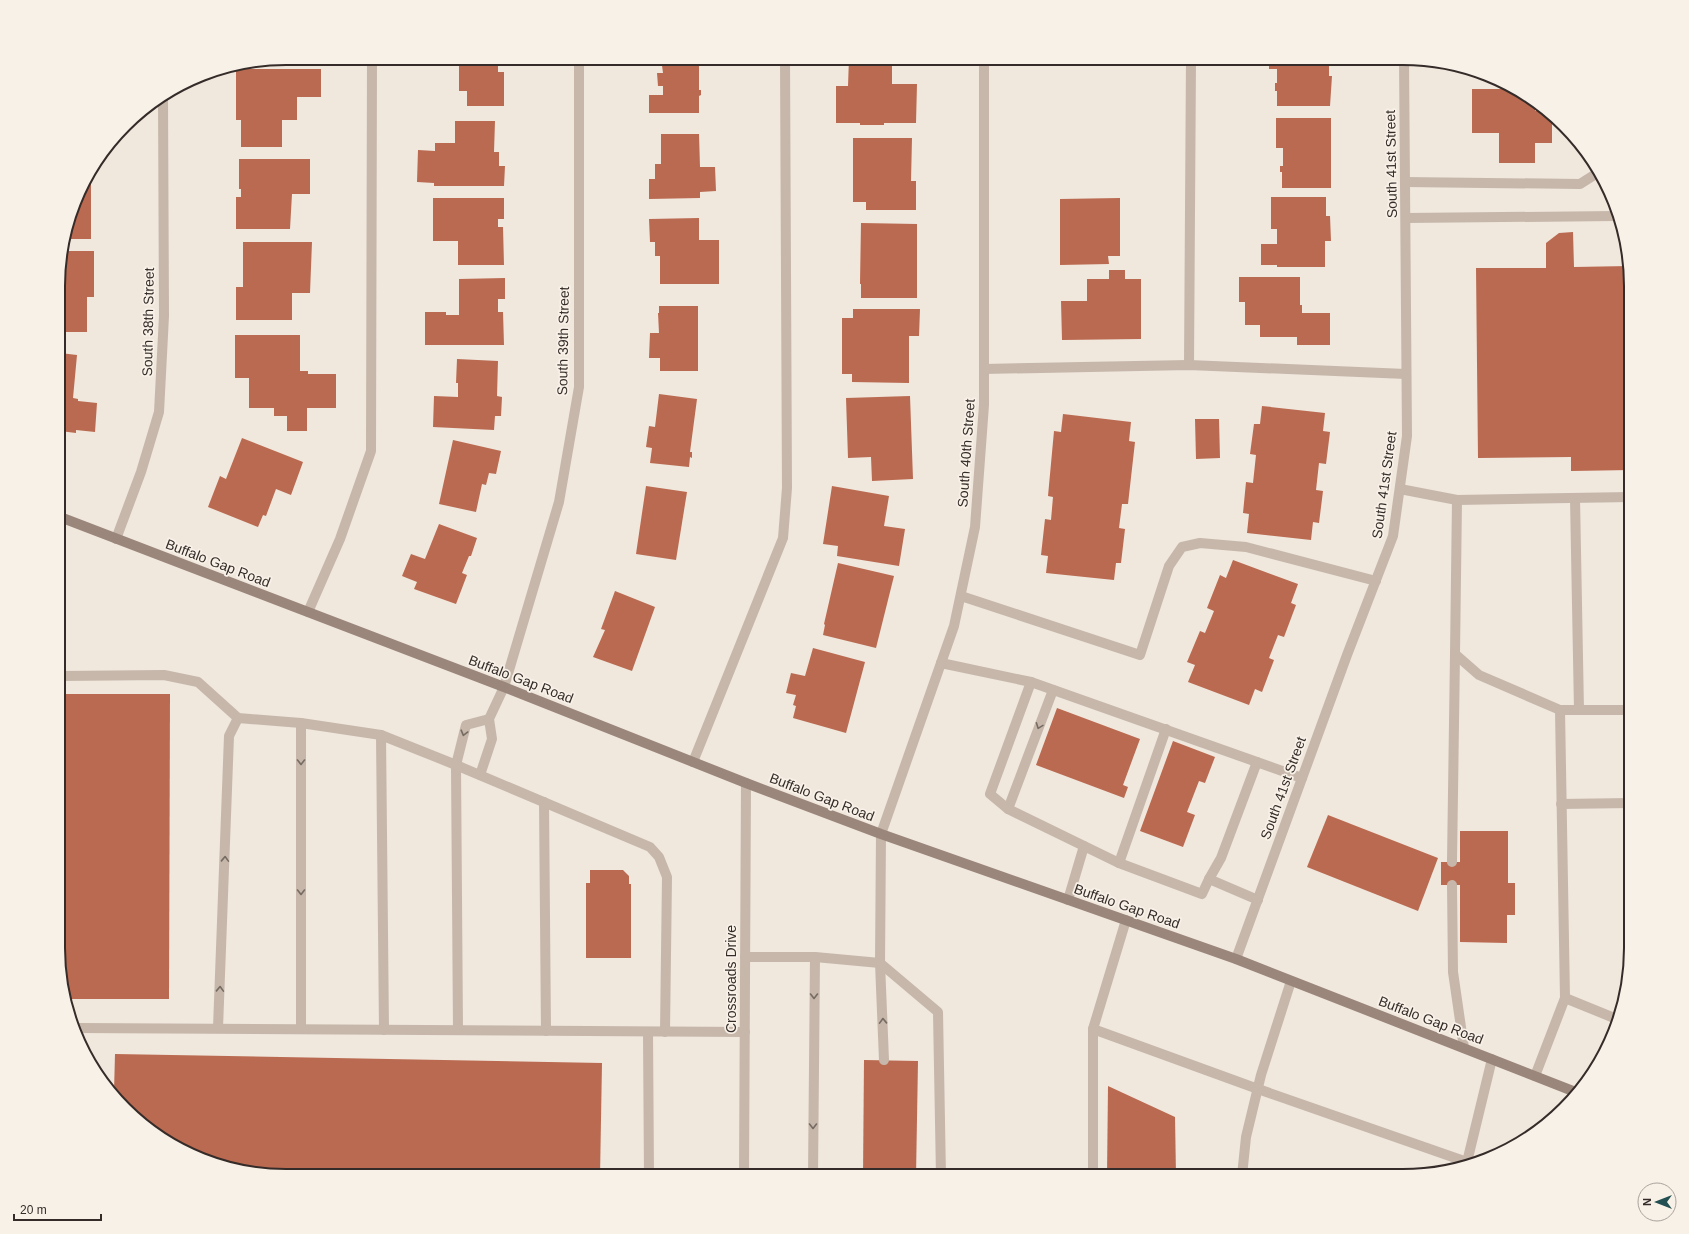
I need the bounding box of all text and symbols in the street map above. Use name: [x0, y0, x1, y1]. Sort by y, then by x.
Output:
street label: South 41st Street: [1382, 110, 1400, 218]
street label: South 38th Street: [139, 267, 157, 377]
street label: South 39th Street: [554, 286, 572, 396]
street label: South 40th Street: [954, 398, 978, 508]
street label: South 41st Street: [1369, 430, 1399, 540]
street label: Buffalo Gap Road: [163, 536, 273, 590]
street label: Buffalo Gap Road: [466, 652, 576, 706]
one-way arrow: [1036, 723, 1044, 730]
one-way arrow: [460, 730, 469, 737]
street label: South 41st Street: [1257, 734, 1309, 842]
one-way arrow: [297, 759, 305, 765]
street label: Buffalo Gap Road: [767, 770, 877, 824]
one-way arrow: [220, 856, 229, 862]
street label: Buffalo Gap Road: [1072, 880, 1182, 932]
one-way arrow: [297, 889, 305, 895]
street label: Crossroads Drive: [723, 925, 739, 1033]
one-way arrow: [215, 986, 224, 992]
one-way arrow: [810, 993, 818, 999]
street label: Buffalo Gap Road: [1376, 993, 1486, 1047]
one-way arrow: [878, 1018, 887, 1024]
one-way arrow: [809, 1123, 817, 1129]
north arrow: [1637, 1182, 1677, 1222]
scale bar: [14, 1196, 101, 1222]
text: N: [1641, 1198, 1653, 1206]
text: 20 m: [20, 1203, 47, 1217]

